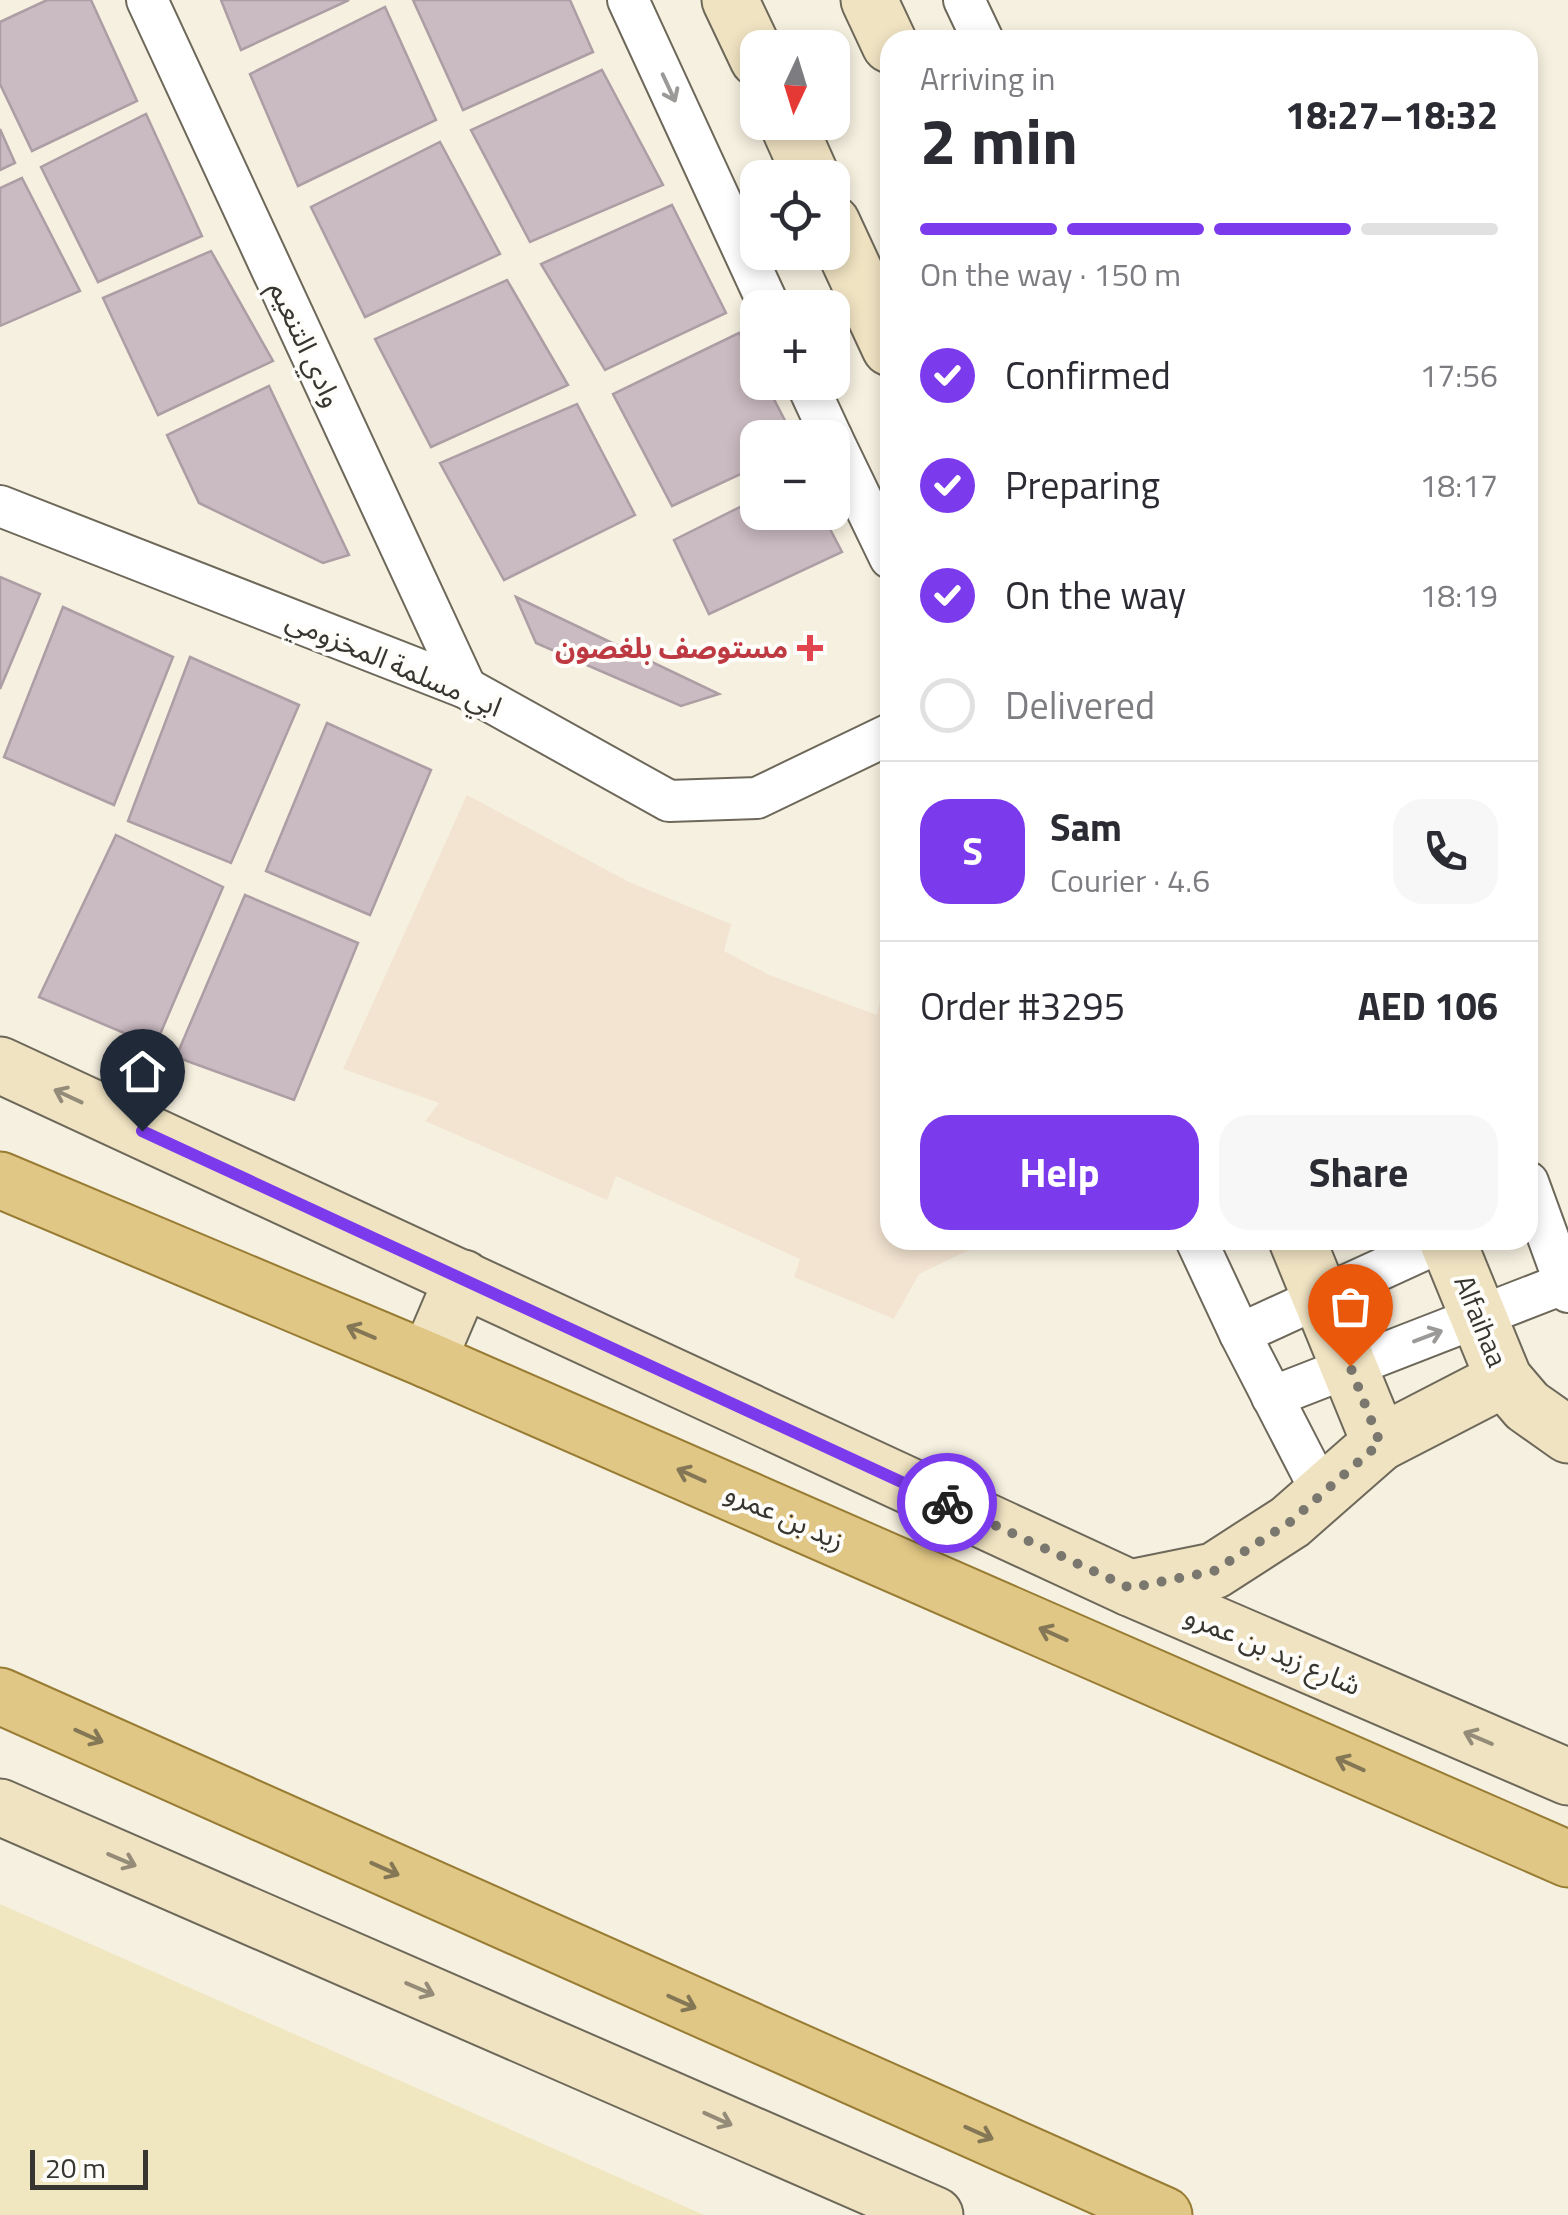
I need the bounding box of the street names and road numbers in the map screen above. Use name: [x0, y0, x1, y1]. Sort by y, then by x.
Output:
street label: وادي التنعيم: [258, 274, 354, 414]
street label: ابي مسلمة المخزومي: [279, 598, 509, 728]
street label: Alfaihaa: [1444, 1268, 1519, 1373]
street label: زيد بن عمرو: [719, 1470, 852, 1561]
street label: شارع زيد بن عمرو: [1178, 1593, 1368, 1706]

